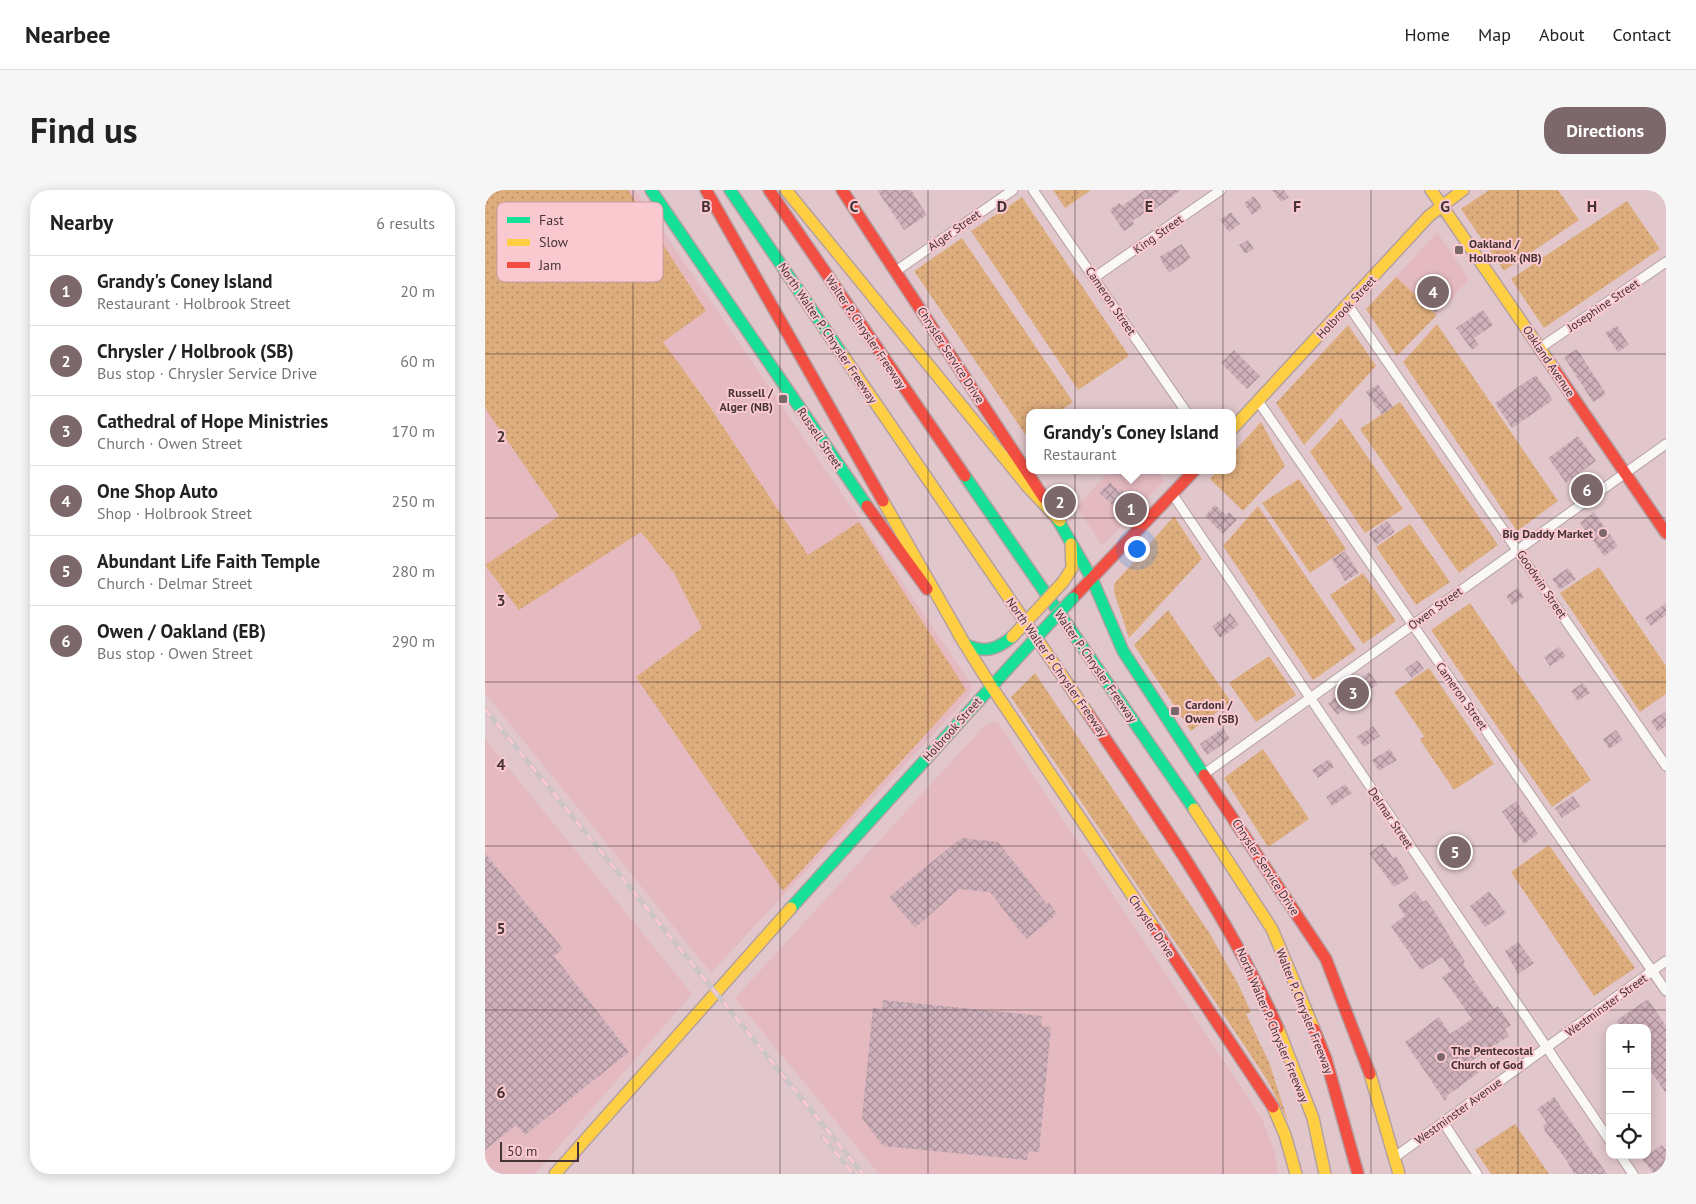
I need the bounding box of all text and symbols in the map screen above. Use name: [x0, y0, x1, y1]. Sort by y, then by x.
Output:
text: Nearbee: [25, 19, 110, 50]
text: Home: [1404, 23, 1450, 46]
text: Map: [1478, 23, 1511, 46]
text: About: [1539, 23, 1585, 46]
text: Contact: [1613, 23, 1671, 46]
text: Find us: [30, 107, 138, 153]
button: Directions: [1544, 107, 1666, 154]
text: B: [701, 196, 711, 216]
text: C: [850, 196, 859, 216]
text: D: [997, 196, 1007, 216]
text: E: [1145, 196, 1153, 216]
text: F: [1293, 196, 1301, 216]
text: G: [1440, 196, 1450, 216]
text: H: [1587, 196, 1597, 216]
legend: [497, 202, 663, 282]
street label: Alger Street: [925, 206, 983, 254]
text: Nearby: [50, 209, 113, 236]
text: Fast: [539, 211, 564, 229]
street label: King Street: [1130, 211, 1186, 257]
text: 6 results: [376, 213, 435, 233]
text: Slow: [539, 233, 569, 251]
place label: Oakland / Holbrook (NB): [1469, 236, 1542, 265]
marker: Oakland / Holbrook (NB): [1453, 244, 1465, 256]
text: Jam: [538, 256, 561, 274]
street label: North Walter P. Chrysler Freeway: [775, 260, 881, 406]
street label: Cameron Street: [1083, 264, 1139, 338]
text: Grandy's Coney Island: [97, 269, 273, 293]
street label: Walter P. Chrysler Freeway: [822, 272, 910, 392]
street label: Holbrook Street: [1313, 272, 1379, 342]
pin: 4: [1417, 273, 1449, 311]
street label: Josephine Street: [1563, 275, 1642, 335]
text: 1: [61, 281, 71, 301]
text: 20 m: [400, 281, 435, 301]
text: Restaurant · Holbrook Street: [97, 293, 291, 313]
street label: Chrysler Service Drive: [914, 304, 988, 406]
street label: Oakland Avenue: [1520, 323, 1578, 399]
text: Chrysler / Holbrook (SB): [97, 339, 294, 363]
text: 2: [61, 351, 71, 371]
text: 60 m: [400, 351, 435, 371]
text: Bus stop · Chrysler Service Drive: [97, 363, 317, 383]
place label: Russell / Alger (NB): [720, 385, 774, 414]
marker: Russell / Alger (NB): [777, 393, 789, 405]
street label: Russell Street: [794, 405, 846, 471]
text: Cathedral of Hope Ministries: [97, 409, 328, 433]
popup: [1026, 409, 1236, 474]
text: Grandy's Coney Island: [1043, 420, 1219, 444]
text: 3: [61, 421, 71, 441]
text: 170 m: [392, 421, 435, 441]
text: 2: [496, 426, 506, 446]
text: Church · Owen Street: [97, 433, 242, 453]
text: Restaurant: [1043, 444, 1116, 464]
pin: 6: [1571, 471, 1603, 509]
text: One Shop Auto: [97, 479, 218, 503]
pin: 2: [1044, 483, 1076, 521]
pin: 1: [1115, 490, 1147, 528]
text: 4: [61, 491, 71, 511]
text: 250 m: [392, 491, 435, 511]
text: Shop · Holbrook Street: [97, 503, 252, 523]
place label: Big Daddy Market: [1502, 526, 1594, 541]
marker: Big Daddy Market: [1597, 527, 1609, 539]
your location: [1124, 536, 1150, 562]
street label: Goodwin Street: [1514, 547, 1570, 621]
text: Abundant Life Faith Temple: [97, 549, 320, 573]
text: 5: [61, 561, 71, 581]
text: 280 m: [392, 561, 435, 581]
text: Church · Delmar Street: [97, 573, 253, 593]
street label: Owen Street: [1405, 583, 1465, 633]
text: 3: [496, 590, 506, 610]
street label: North Walter P. Chrysler Freeway: [1003, 595, 1111, 740]
street label: Walter P. Chrysler Freeway: [1051, 607, 1141, 725]
text: Owen / Oakland (EB): [97, 619, 266, 643]
text: 6: [61, 631, 71, 651]
text: 290 m: [392, 631, 435, 651]
text: Bus stop · Owen Street: [97, 643, 253, 663]
street label: Cameron Street: [1433, 659, 1491, 733]
pin: 3: [1337, 674, 1369, 712]
street label: Holbrook Street: [919, 694, 985, 764]
place label: Cardoni / Owen (SB): [1185, 697, 1239, 726]
marker: Cardoni / Owen (SB): [1169, 705, 1181, 717]
text: 4: [496, 754, 506, 774]
street label: Delmar Street: [1365, 784, 1417, 852]
street label: Chrysler Service Drive: [1229, 816, 1303, 918]
pin: 5: [1439, 833, 1471, 871]
street label: Chrysler Drive: [1126, 892, 1178, 960]
text: 5: [496, 918, 506, 938]
street label: North Walter P. Chrysler Freeway: [1234, 946, 1313, 1105]
street label: Walter P. Chrysler Freeway: [1273, 946, 1337, 1076]
street label: Westminster Street: [1562, 970, 1650, 1040]
map controls: [1606, 1024, 1651, 1159]
button: +: [1606, 1024, 1651, 1069]
place label: The Pentecostal Church of God: [1451, 1043, 1533, 1072]
marker: The Pentecostal Church of God: [1435, 1051, 1447, 1063]
button: −: [1606, 1069, 1651, 1114]
street label: Westminster Avenue: [1412, 1074, 1504, 1148]
text: 6: [496, 1082, 506, 1102]
button: locate: [1606, 1114, 1651, 1159]
scale bar: [500, 1139, 579, 1162]
text: 50 m: [507, 1142, 537, 1160]

